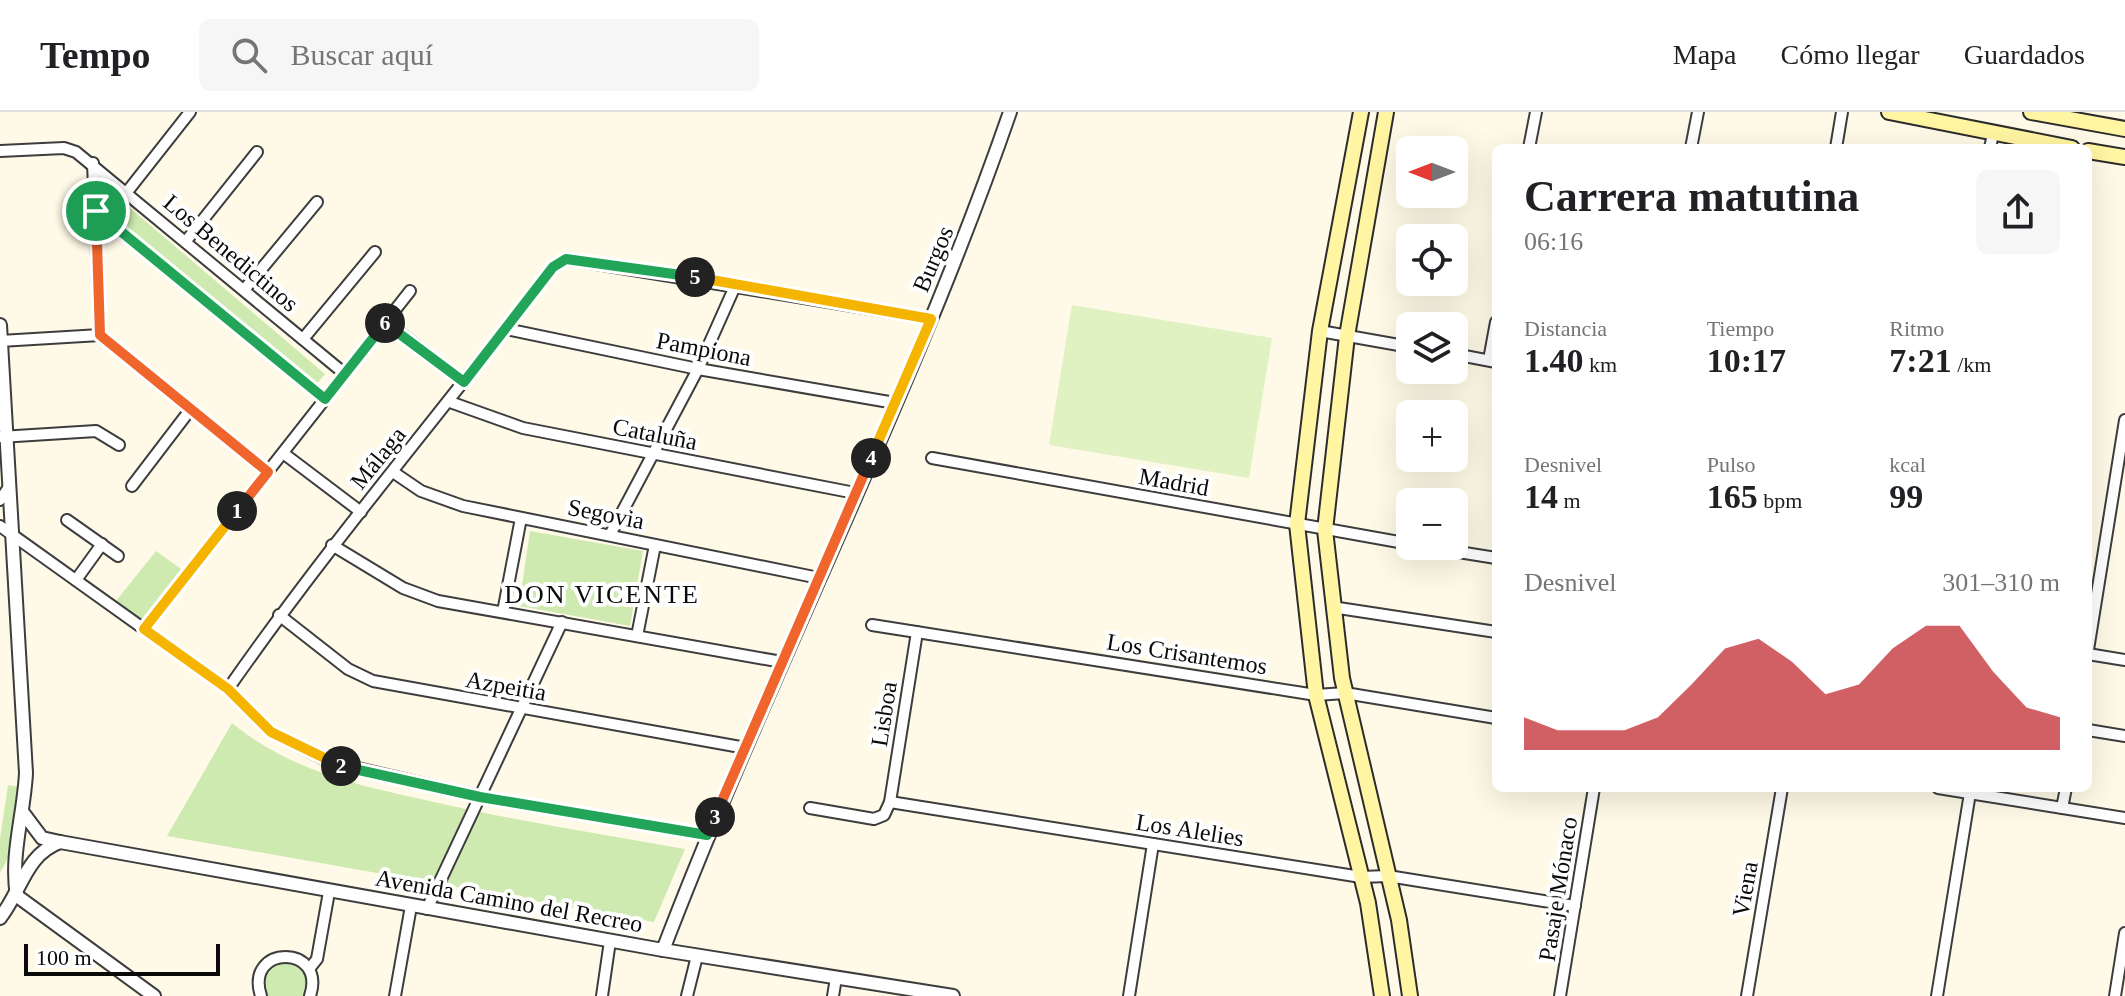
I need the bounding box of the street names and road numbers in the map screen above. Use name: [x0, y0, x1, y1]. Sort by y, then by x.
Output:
street label: Los Benedictinos: [159, 189, 303, 317]
street label: Burgos: [908, 222, 958, 296]
street label: Pampiona: [654, 327, 754, 371]
street label: Cataluña: [611, 413, 700, 455]
street label: Málaga: [345, 422, 411, 494]
street label: Madrid: [1137, 463, 1211, 501]
street label: Segovia: [566, 494, 647, 534]
street label: Los Crisantemos: [1105, 628, 1269, 680]
street label: Azpeitia: [464, 666, 549, 706]
street label: Lisboa: [866, 679, 902, 748]
street label: Los Alelies: [1134, 809, 1246, 851]
street label: Pasaje Mónaco: [1534, 815, 1582, 963]
street label: Viena: [1727, 859, 1763, 919]
street label: Avenida Camino del Recreo: [373, 865, 645, 937]

